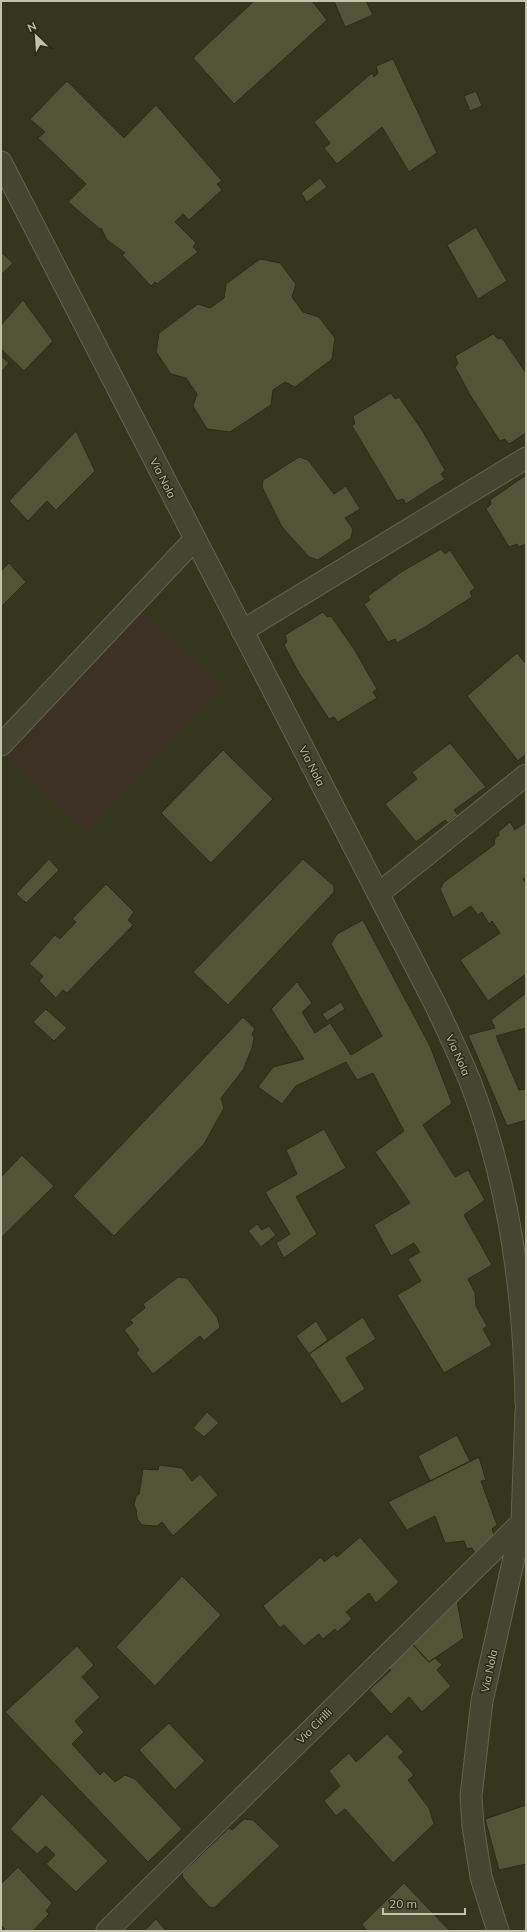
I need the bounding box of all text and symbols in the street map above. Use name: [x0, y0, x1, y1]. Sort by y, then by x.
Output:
north arrow: [16, 16, 56, 56]
text: N: [25, 19, 38, 35]
street label: Via Nola: [147, 455, 179, 501]
street label: Via Nola: [296, 743, 328, 789]
street label: Via Nola: [443, 1032, 473, 1078]
street label: Via Nola: [478, 1648, 500, 1694]
street label: Via Cirilli: [293, 1705, 335, 1747]
scale bar: [383, 1890, 465, 1916]
text: 20 m: [389, 1896, 417, 1911]

